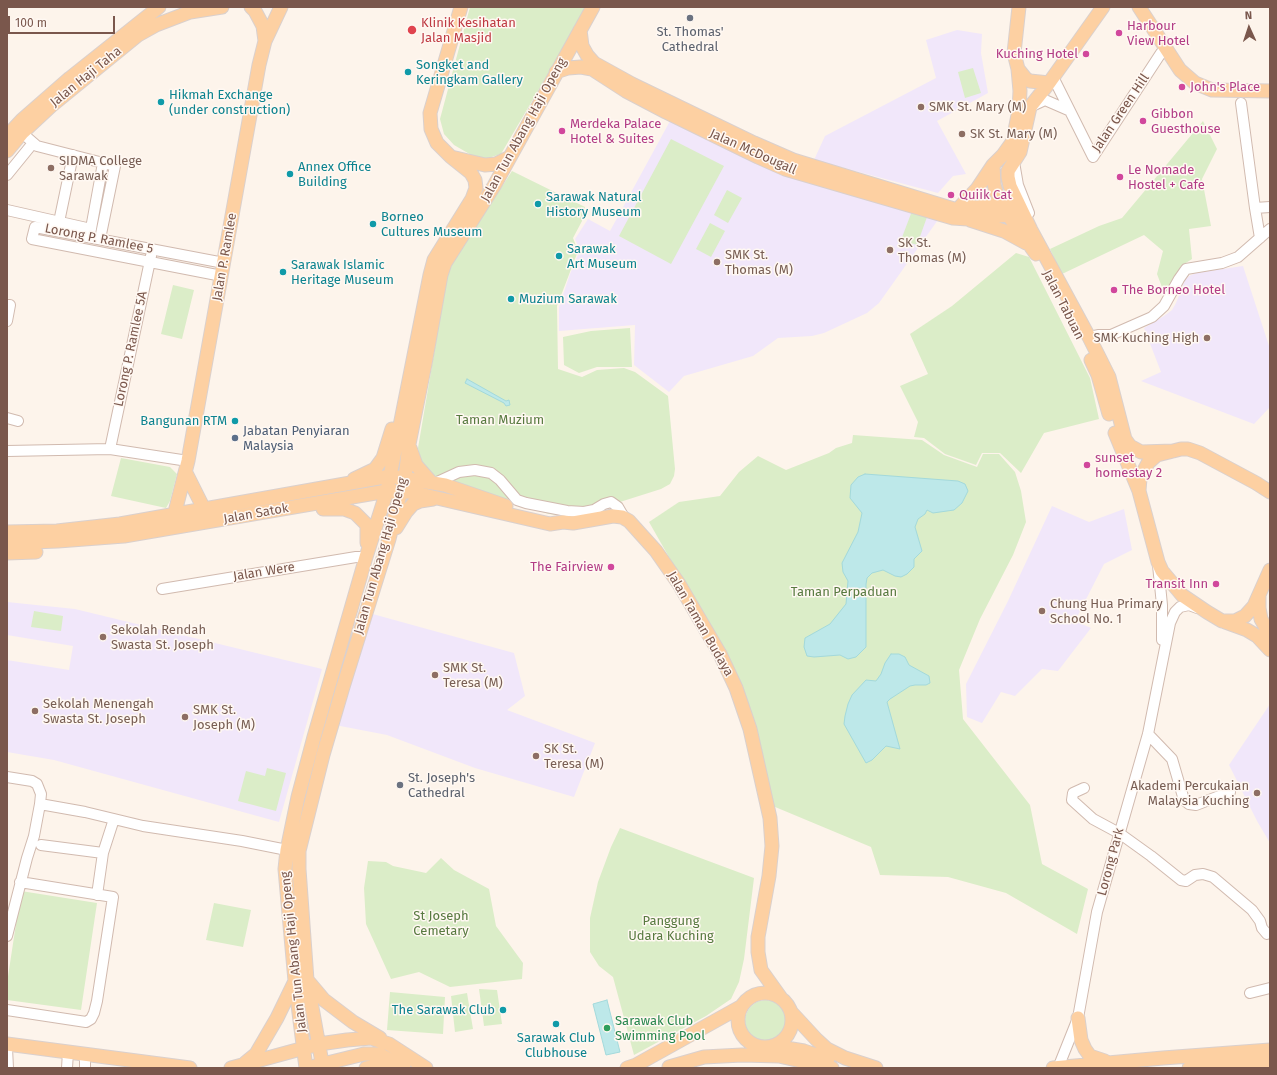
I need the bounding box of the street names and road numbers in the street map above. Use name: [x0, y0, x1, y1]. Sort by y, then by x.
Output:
street label: Jalan Haji Taha: [47, 44, 125, 110]
street label: Jalan Tun Abang Haji Openg: [478, 55, 570, 205]
street label: Jalan Green Hill: [1089, 71, 1153, 155]
street label: Jalan McDougall: [707, 126, 799, 178]
street label: Jalan P. Ramlee: [210, 212, 240, 302]
street label: Lorong P. Ramlee 5: [43, 221, 155, 257]
street label: Jalan Tabuan: [1039, 268, 1087, 342]
street label: Lorong P. Ramlee 5A: [111, 290, 151, 408]
street label: Jalan Tun Abang Haji Openg: [351, 476, 411, 636]
street label: Jalan Satok: [222, 501, 290, 527]
street label: Jalan Were: [232, 559, 296, 585]
street label: Jalan Taman Budaya: [664, 569, 736, 679]
street label: Lorong Park: [1094, 826, 1128, 898]
street label: Jalan Tun Abang Haji Openg: [278, 870, 310, 1034]

